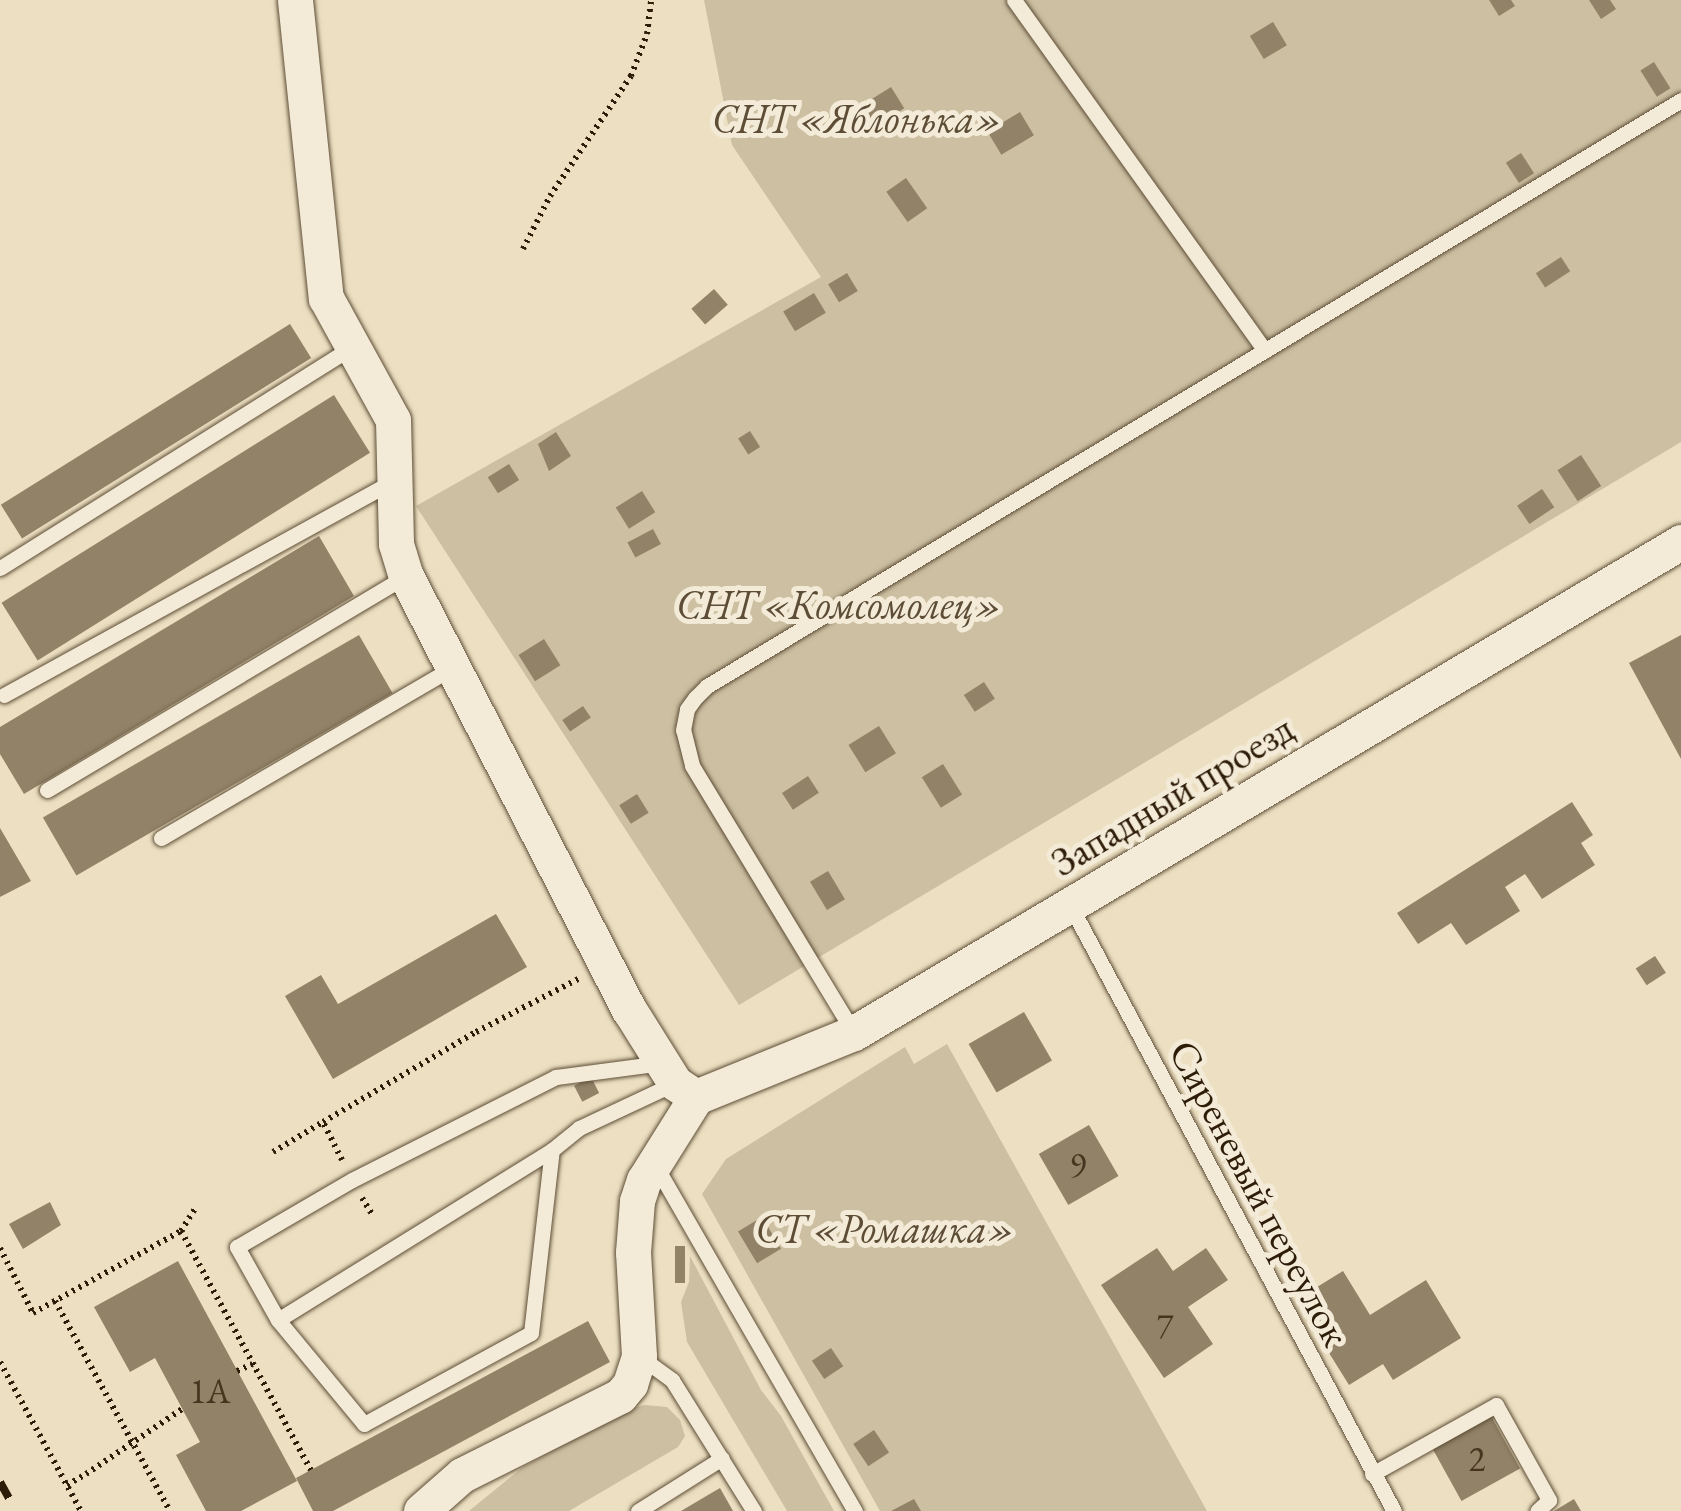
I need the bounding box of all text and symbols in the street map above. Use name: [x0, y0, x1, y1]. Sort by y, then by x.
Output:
park label: СНТ «Яблонька»: [712, 94, 1002, 142]
park label: СНТ «Комсомолец»: [676, 580, 1002, 628]
street label: Западный проезд: [1042, 704, 1302, 886]
street label: Сиреневый переулок: [1159, 1032, 1361, 1354]
house number: 9: [1070, 1144, 1086, 1186]
park label: СТ «Ромашка»: [755, 1204, 1015, 1252]
house number: 7: [1157, 1305, 1173, 1347]
house number: 1А: [189, 1370, 231, 1412]
house number: 2: [1469, 1438, 1485, 1480]

